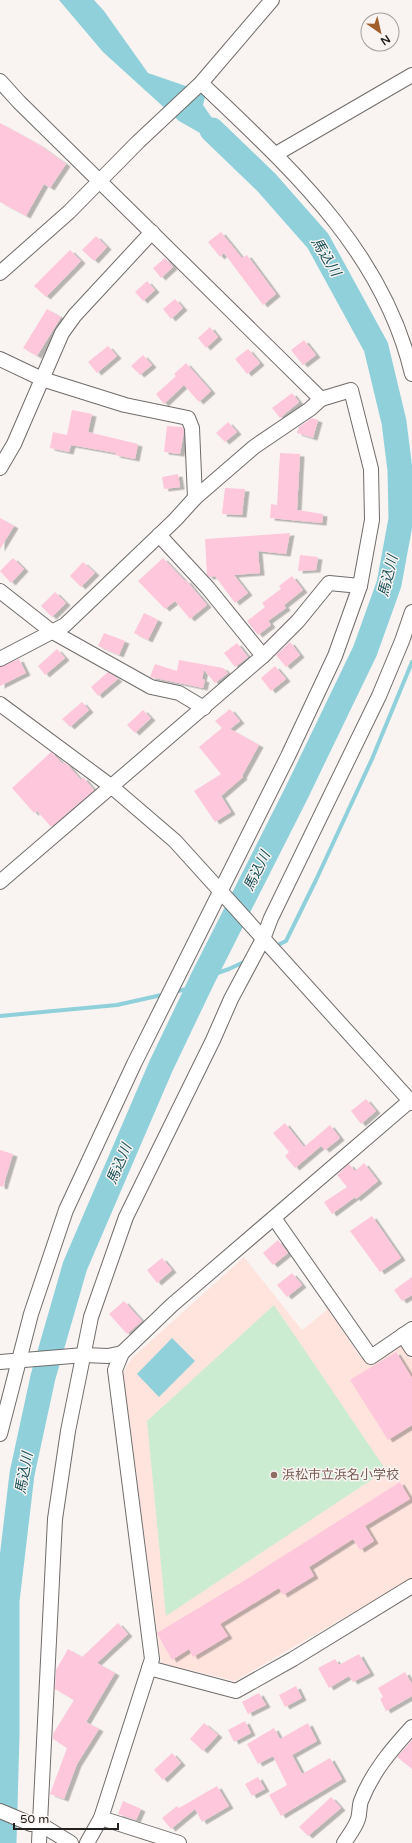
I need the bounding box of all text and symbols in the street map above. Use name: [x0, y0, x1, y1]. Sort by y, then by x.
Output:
north arrow: [360, 12, 400, 52]
text: N: [378, 32, 393, 48]
water label: 馬込川: [308, 235, 345, 281]
water label: 馬込川: [375, 552, 402, 598]
water label: 馬込川: [240, 847, 275, 894]
water label: 馬込川: [103, 1140, 136, 1187]
water label: 馬込川: [12, 1449, 36, 1495]
place label: 浜松市立浜名小学校: [282, 1467, 399, 1483]
marker: 浜松市立浜名小学校: [269, 1470, 279, 1480]
scale bar: [14, 1805, 118, 1831]
text: 50 m: [20, 1812, 49, 1826]

